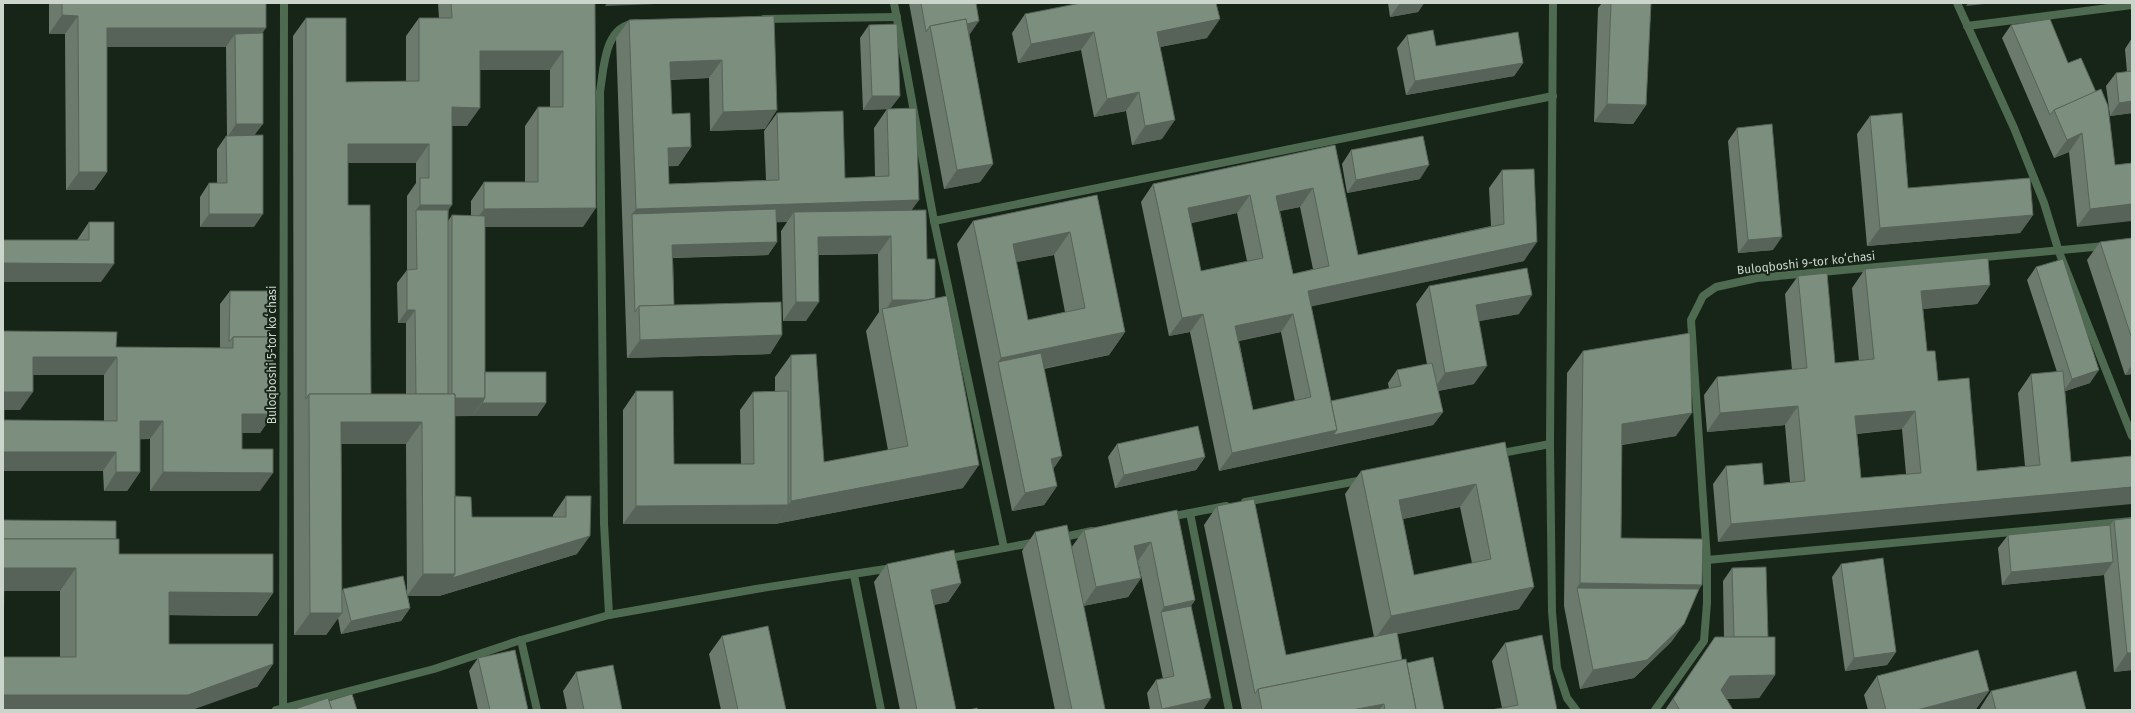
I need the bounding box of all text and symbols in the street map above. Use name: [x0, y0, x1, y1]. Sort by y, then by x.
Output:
street label: Buloqboshi 9-tor koʻchasi: [1736, 248, 1876, 277]
street label: Buloqboshi 5-tor koʻchasi: [264, 286, 279, 424]

